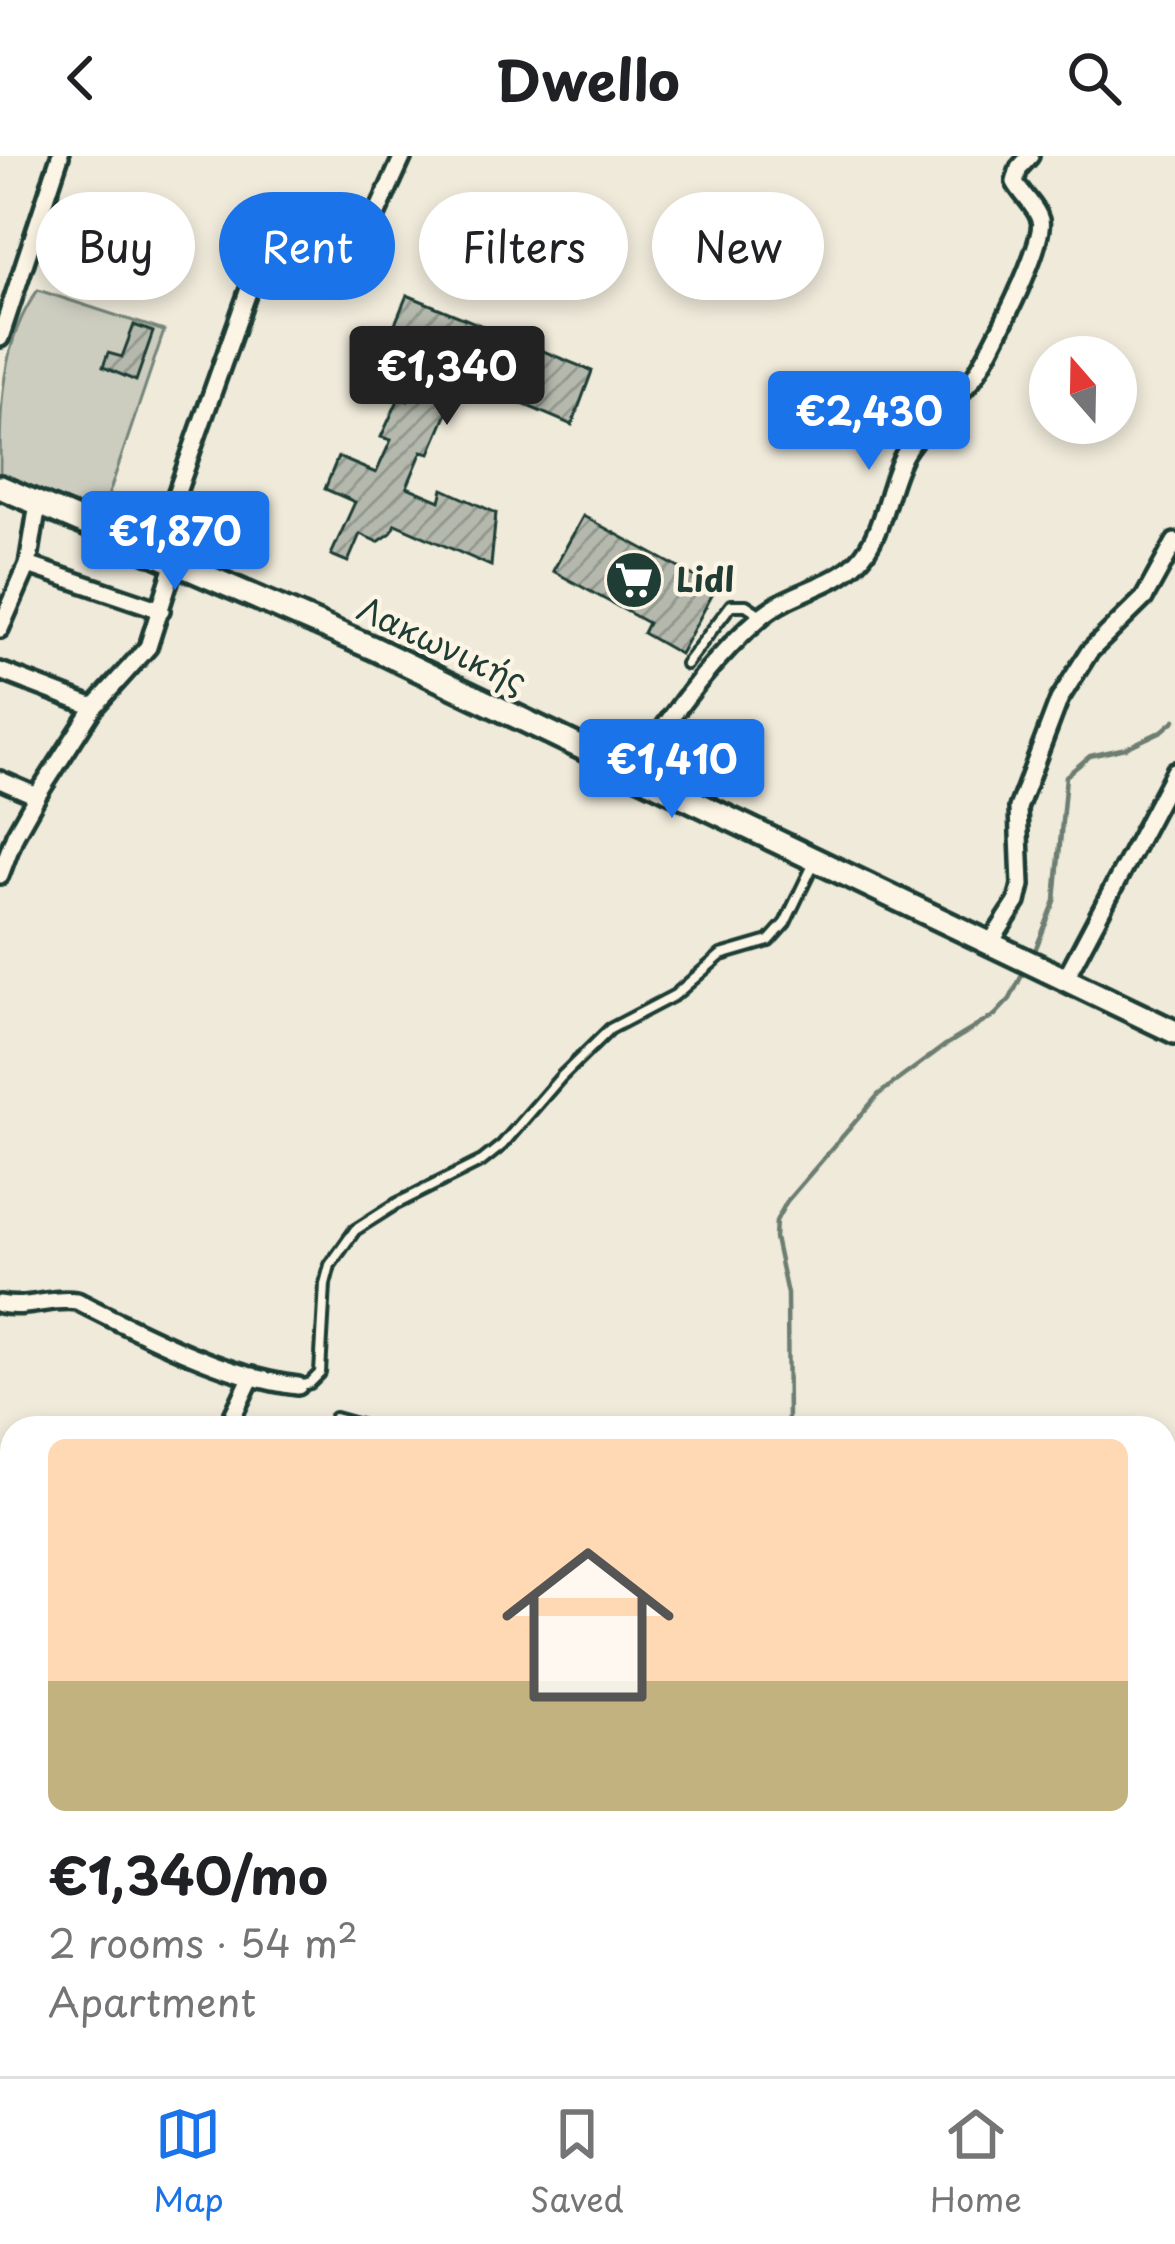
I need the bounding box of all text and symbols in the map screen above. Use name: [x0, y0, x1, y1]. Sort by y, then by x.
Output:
text: Dwello: [495, 38, 680, 119]
icon: back: [48, 45, 114, 111]
icon: search: [1061, 45, 1127, 111]
chip: Buy: [36, 192, 195, 300]
chip: Rent: [219, 192, 395, 300]
chip: Filters: [419, 192, 628, 300]
chip: New: [652, 192, 824, 300]
pin: €1,340: [349, 326, 545, 428]
text: €1,340: [377, 335, 517, 394]
north arrow: [1029, 336, 1137, 444]
map controls: [1029, 336, 1137, 444]
pin: €2,430: [771, 371, 967, 473]
text: €2,430: [795, 380, 943, 439]
pin: €1,870: [77, 491, 273, 593]
text: €1,870: [108, 500, 242, 559]
supermarket icon: Lidl: [603, 549, 665, 611]
place label: Lidl: [676, 553, 734, 603]
street label: Λακωνικής: [350, 582, 536, 704]
pin: €1,410: [574, 719, 770, 821]
text: €1,410: [606, 728, 738, 787]
icon: home: [480, 1517, 696, 1733]
text: €1,340/mo: [48, 1835, 328, 1912]
text: 2 rooms · 54 m²: [48, 1912, 358, 1971]
text: Apartment: [48, 1971, 256, 2030]
tab: Map: [153, 2101, 224, 2223]
tab: Saved: [530, 2101, 624, 2223]
tab: Home: [930, 2101, 1022, 2223]

